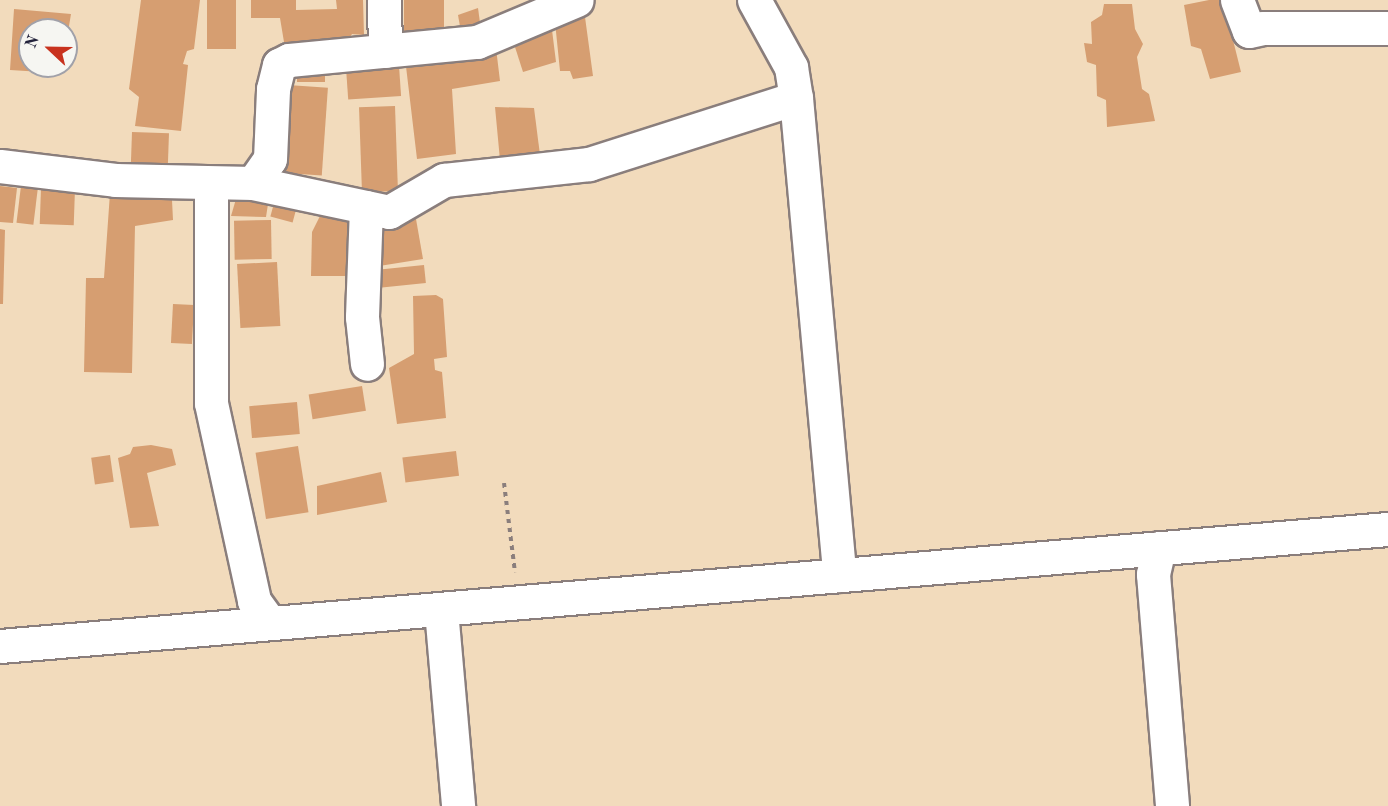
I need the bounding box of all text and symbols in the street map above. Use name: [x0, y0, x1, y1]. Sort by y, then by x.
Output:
north arrow: [18, 18, 78, 78]
text: N: [23, 33, 43, 51]

